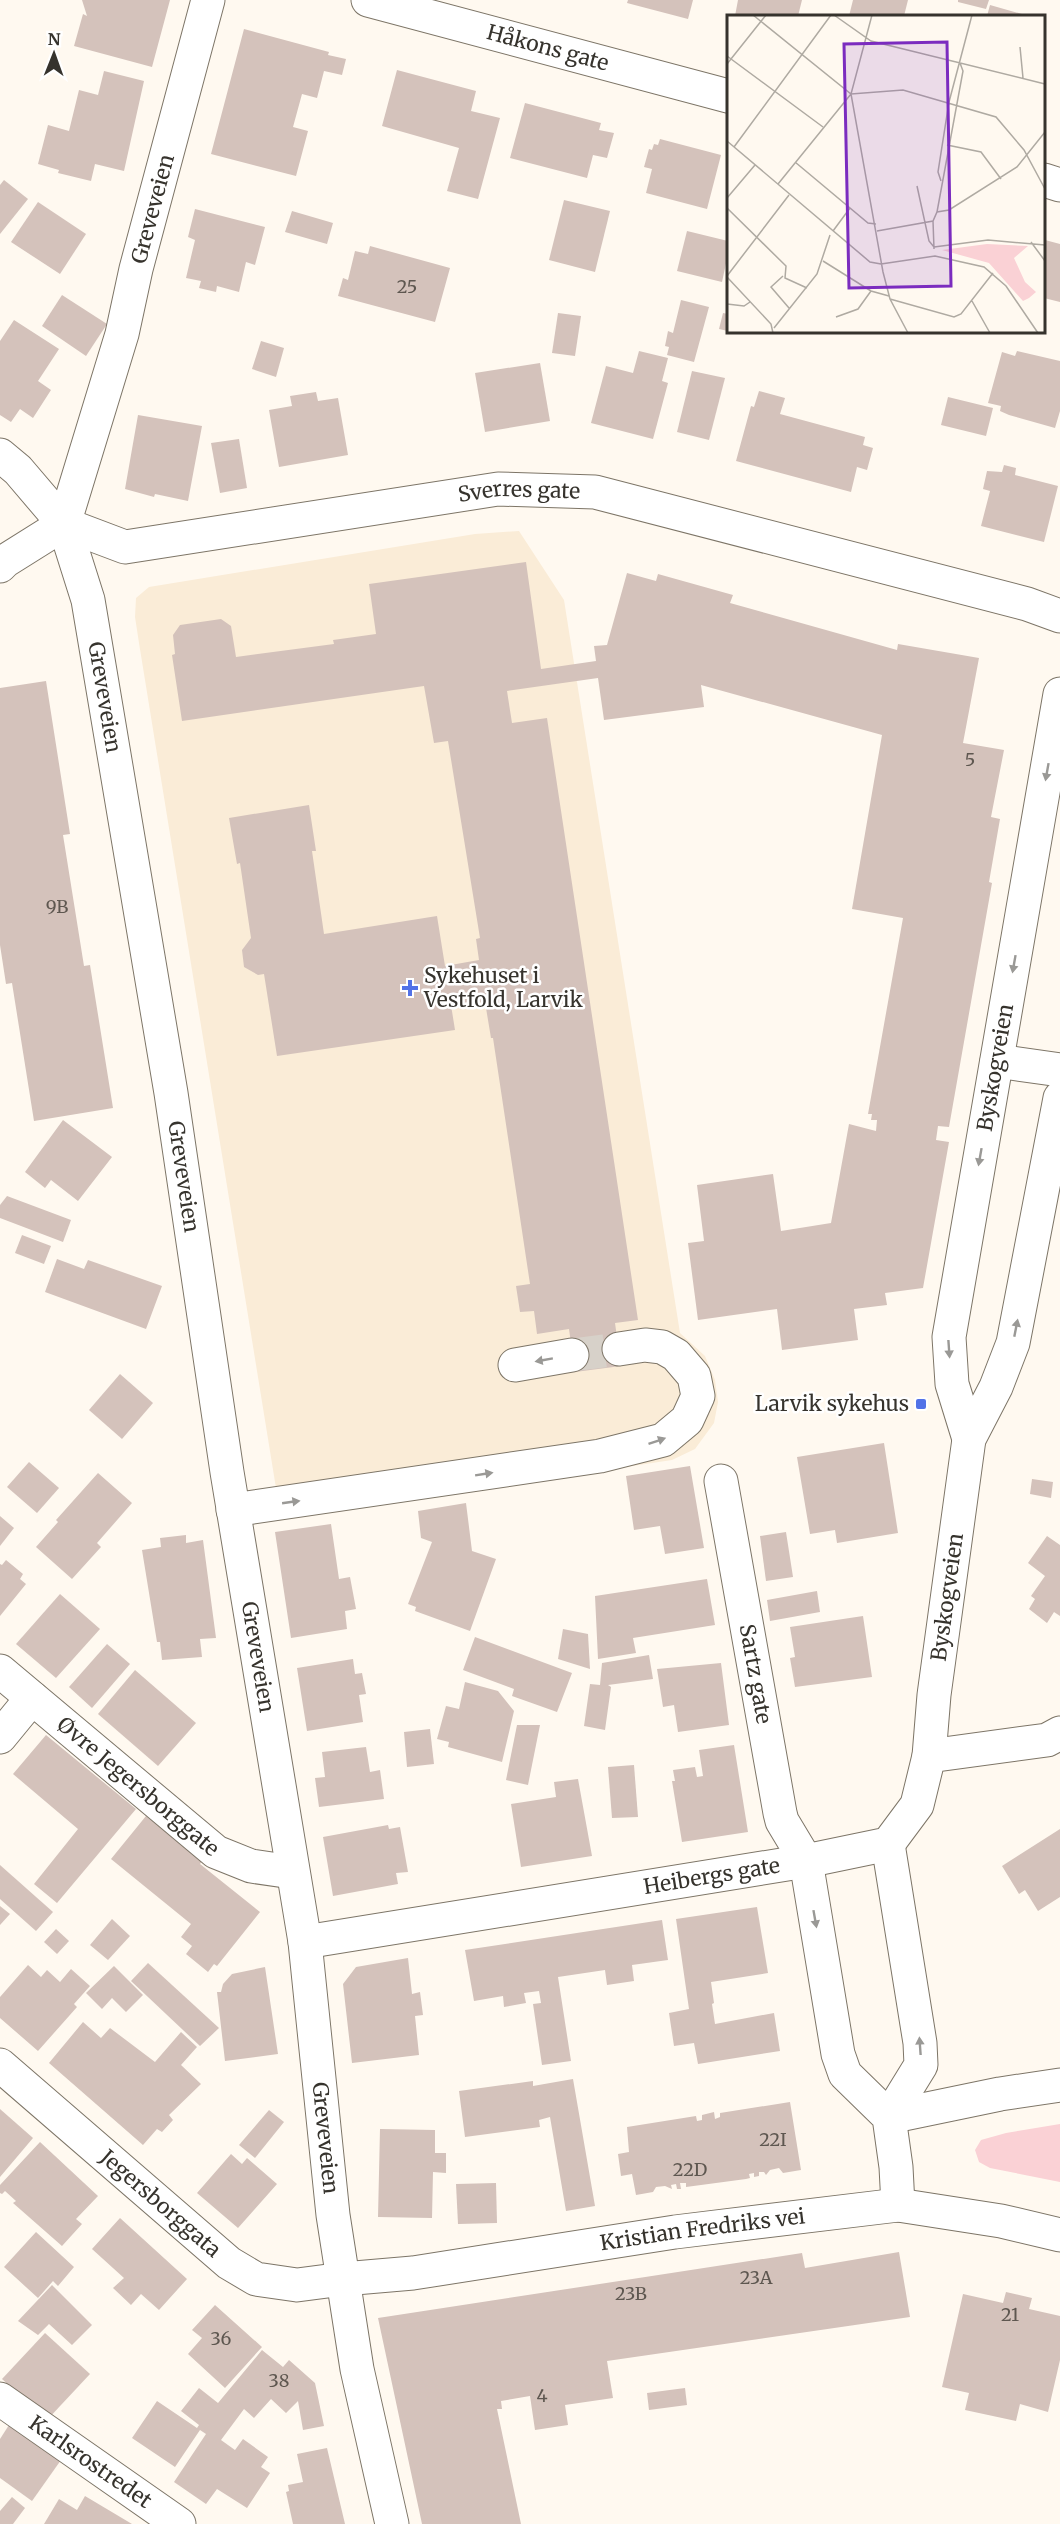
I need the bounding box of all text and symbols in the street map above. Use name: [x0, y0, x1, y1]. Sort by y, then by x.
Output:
inset map: [727, 15, 1045, 333]
street label: Håkons gate: [484, 18, 612, 77]
north arrow: [24, 24, 84, 84]
text: N: [48, 29, 61, 49]
street label: Greveveien: [125, 151, 180, 267]
house number: 25: [397, 275, 417, 298]
street label: Sverres gate: [456, 475, 581, 508]
street label: Greveveien: [82, 640, 128, 755]
house number: 5: [965, 748, 975, 771]
one-way arrow: [1042, 763, 1051, 782]
house number: 9B: [46, 895, 68, 918]
one-way arrow: [1009, 955, 1018, 974]
place label: Sykehuset i Vestfold, Larvik: [423, 962, 583, 1013]
marker: Sykehuset i Vestfold, Larvik: [401, 979, 419, 997]
street label: Byskogveien: [971, 1002, 1019, 1133]
street label: Greveveien: [162, 1119, 205, 1234]
one-way arrow: [975, 1147, 984, 1166]
one-way arrow: [1012, 1318, 1021, 1337]
one-way arrow: [945, 1339, 954, 1358]
one-way arrow: [534, 1356, 553, 1365]
place label: Larvik sykehus: [755, 1390, 909, 1417]
marker: Larvik sykehus: [914, 1397, 928, 1411]
one-way arrow: [648, 1435, 666, 1445]
one-way arrow: [474, 1469, 493, 1478]
one-way arrow: [281, 1497, 300, 1506]
street label: Byskogveien: [925, 1531, 969, 1663]
street label: Greveveien: [236, 1599, 281, 1715]
street label: Sartz gate: [734, 1622, 778, 1726]
street label: Øvre Jegersborggate: [52, 1711, 225, 1862]
street label: Heibergs gate: [642, 1851, 782, 1900]
one-way arrow: [811, 1910, 820, 1929]
one-way arrow: [915, 2037, 924, 2056]
street label: Greveveien: [306, 2081, 345, 2195]
house number: 22I: [759, 2128, 787, 2151]
street label: Jegersborggata: [94, 2143, 227, 2263]
house number: 22D: [673, 2158, 707, 2181]
street label: Kristian Fredriks vei: [598, 2202, 807, 2257]
house number: 23A: [740, 2266, 773, 2289]
house number: 23B: [615, 2282, 647, 2305]
house number: 21: [1001, 2303, 1019, 2326]
house number: 36: [211, 2327, 232, 2350]
house number: 38: [269, 2369, 289, 2392]
house number: 4: [536, 2384, 548, 2407]
street label: Karlsrostredet: [24, 2409, 157, 2514]

